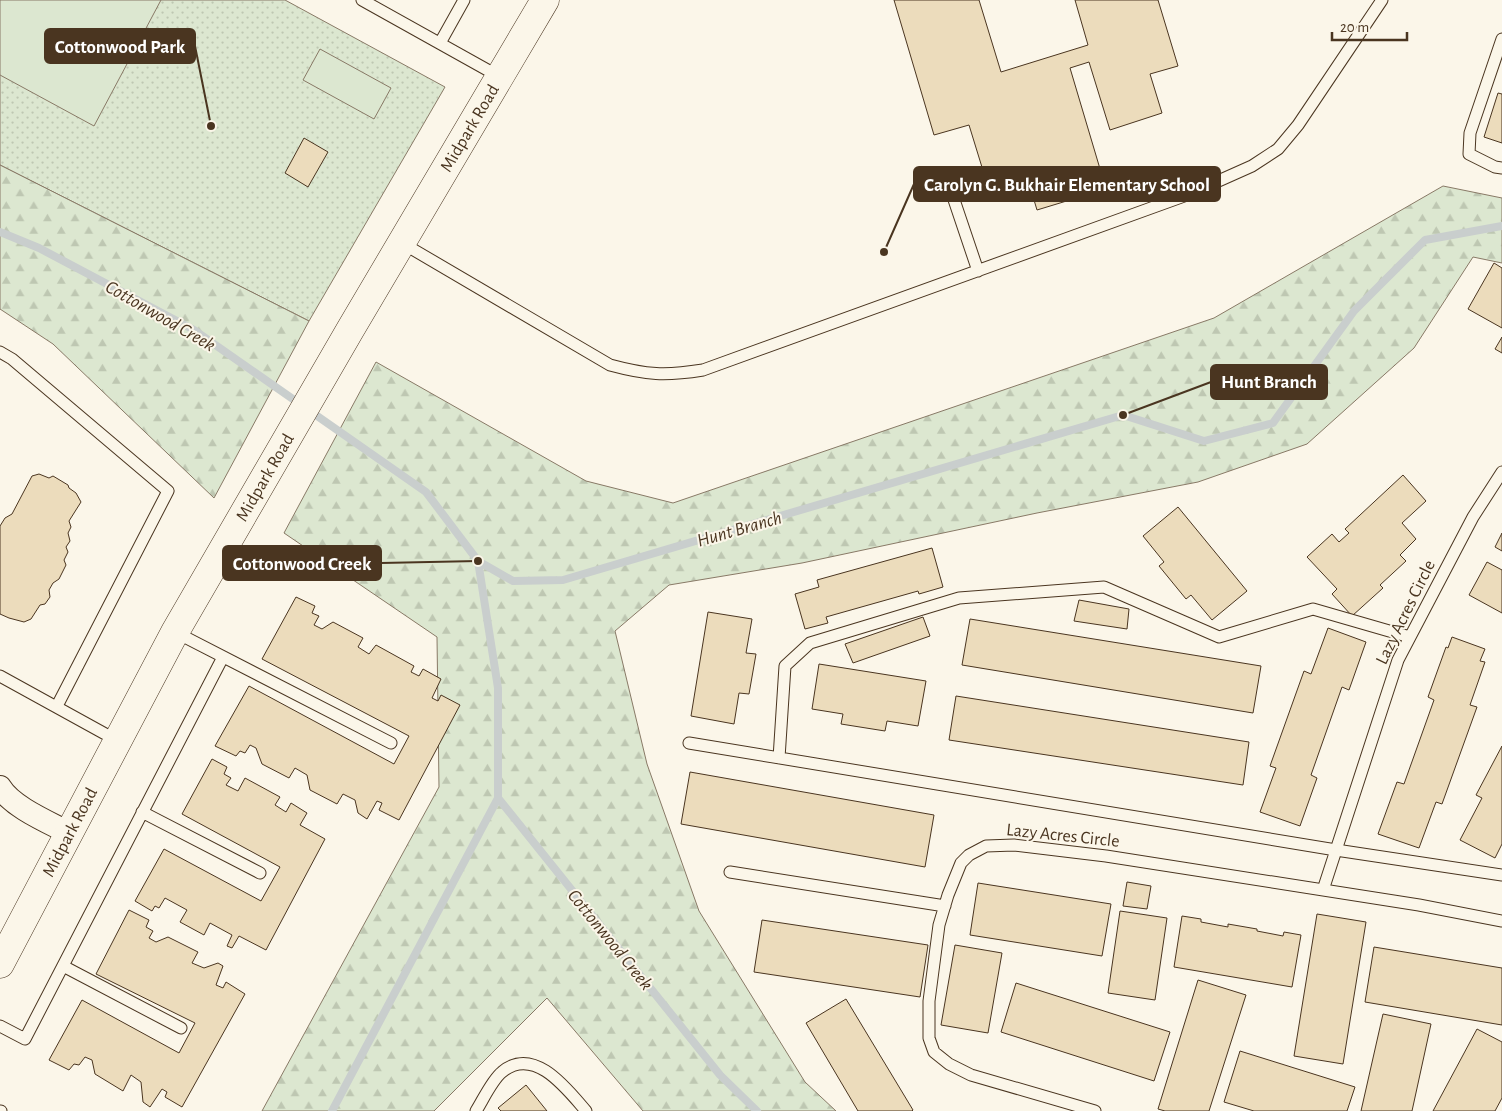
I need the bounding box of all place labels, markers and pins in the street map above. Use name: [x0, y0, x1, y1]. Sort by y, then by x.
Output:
callout: Cottonwood Park: [45, 29, 195, 63]
callout: Carolyn G. Bukhair Elementary School: [914, 167, 1220, 201]
callout: Hunt Branch: [1211, 365, 1327, 399]
callout: Cottonwood Creek: [223, 546, 381, 580]

